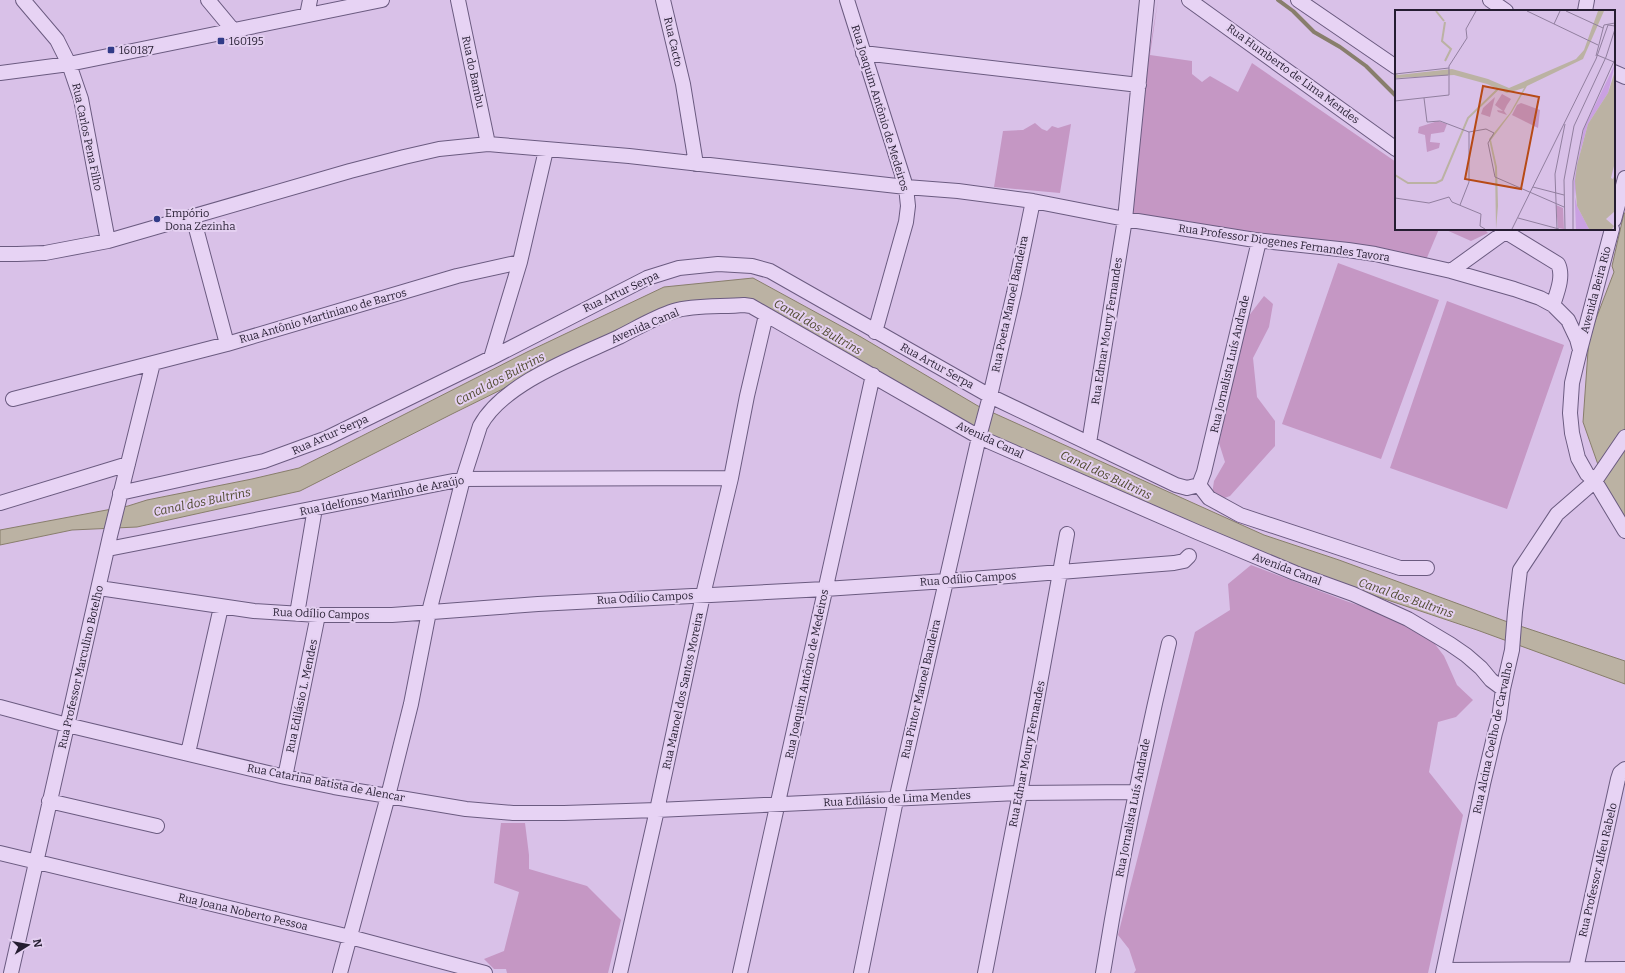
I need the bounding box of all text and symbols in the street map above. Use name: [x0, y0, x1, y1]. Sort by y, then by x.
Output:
inset map: [1395, 10, 1615, 230]
street label: Rua Cacto: [661, 16, 685, 68]
street label: Rua Humberto de Lima Mendes: [1224, 21, 1362, 127]
street label: Rua Joaquim Antônio de Medeiros: [849, 23, 911, 193]
place label: 160195: [229, 35, 264, 48]
street label: Rua do Bambu: [459, 35, 487, 110]
marker: 160195: [216, 36, 226, 46]
place label: 160187: [119, 44, 154, 57]
marker: 160187: [106, 45, 116, 55]
street label: Rua Carlos Pena Filho: [69, 82, 105, 192]
place label: Empório Dona Zezinha: [165, 207, 235, 233]
marker: Empório Dona Zezinha: [152, 214, 162, 224]
street label: Rua Professor Diogenes Fernandes Tavora: [1178, 222, 1390, 264]
street label: Rua Poeta Manoel Bandeira: [989, 234, 1031, 374]
street label: Avenida Beira Rio: [1578, 245, 1614, 335]
street label: Rua Edmar Moury Fernandes: [1089, 257, 1125, 405]
street label: Rua Artur Serpa: [581, 269, 661, 315]
street label: Rua Antônio Martiniano de Barros: [238, 286, 408, 346]
street label: Rua Jornalista Luís Andrade: [1208, 294, 1252, 434]
water label: Canal dos Bultrins: [772, 296, 865, 358]
street label: Avenida Canal: [609, 306, 681, 346]
street label: Rua Artur Serpa: [898, 340, 976, 392]
water label: Canal dos Bultrins: [453, 349, 547, 408]
street label: Rua Artur Serpa: [290, 412, 370, 458]
street label: Avenida Canal: [954, 419, 1026, 461]
water label: Canal dos Bultrins: [1058, 448, 1154, 502]
street label: Rua Idelfonso Marinho de Araújo: [299, 474, 465, 518]
water label: Canal dos Bultrins: [152, 485, 252, 519]
street label: Avenida Canal: [1251, 550, 1323, 588]
street label: Rua Odílio Campos: [919, 569, 1017, 589]
water label: Canal dos Bultrins: [1357, 575, 1455, 621]
street label: Rua Professor Marculino Botelho: [56, 584, 106, 750]
street label: Rua Joaquim Antônio de Medeiros: [783, 588, 831, 760]
street label: Rua Odílio Campos: [596, 589, 694, 607]
street label: Rua Odílio Campos: [272, 606, 370, 622]
street label: Rua Manoel dos Santos Moreira: [660, 611, 706, 771]
street label: Rua Pintor Manoel Bandeira: [899, 618, 943, 760]
street label: Rua Edilásio L. Mendes: [284, 638, 320, 754]
street label: Rua Alcina Coelho de Carvalho: [1471, 661, 1515, 815]
street label: Rua Edmar Moury Fernandes: [1006, 680, 1048, 828]
street label: Rua Jornalista Luís Andrade: [1113, 738, 1153, 878]
street label: Rua Catarina Batista de Alencar: [246, 761, 406, 805]
street label: Rua Edilásio de Lima Mendes: [823, 789, 971, 809]
street label: Rua Professor Alfeu Rabelo: [1576, 801, 1620, 939]
street label: Rua Joana Noberto Pessoa: [177, 891, 309, 933]
north arrow: [8, 925, 48, 965]
text: N: [30, 938, 45, 949]

